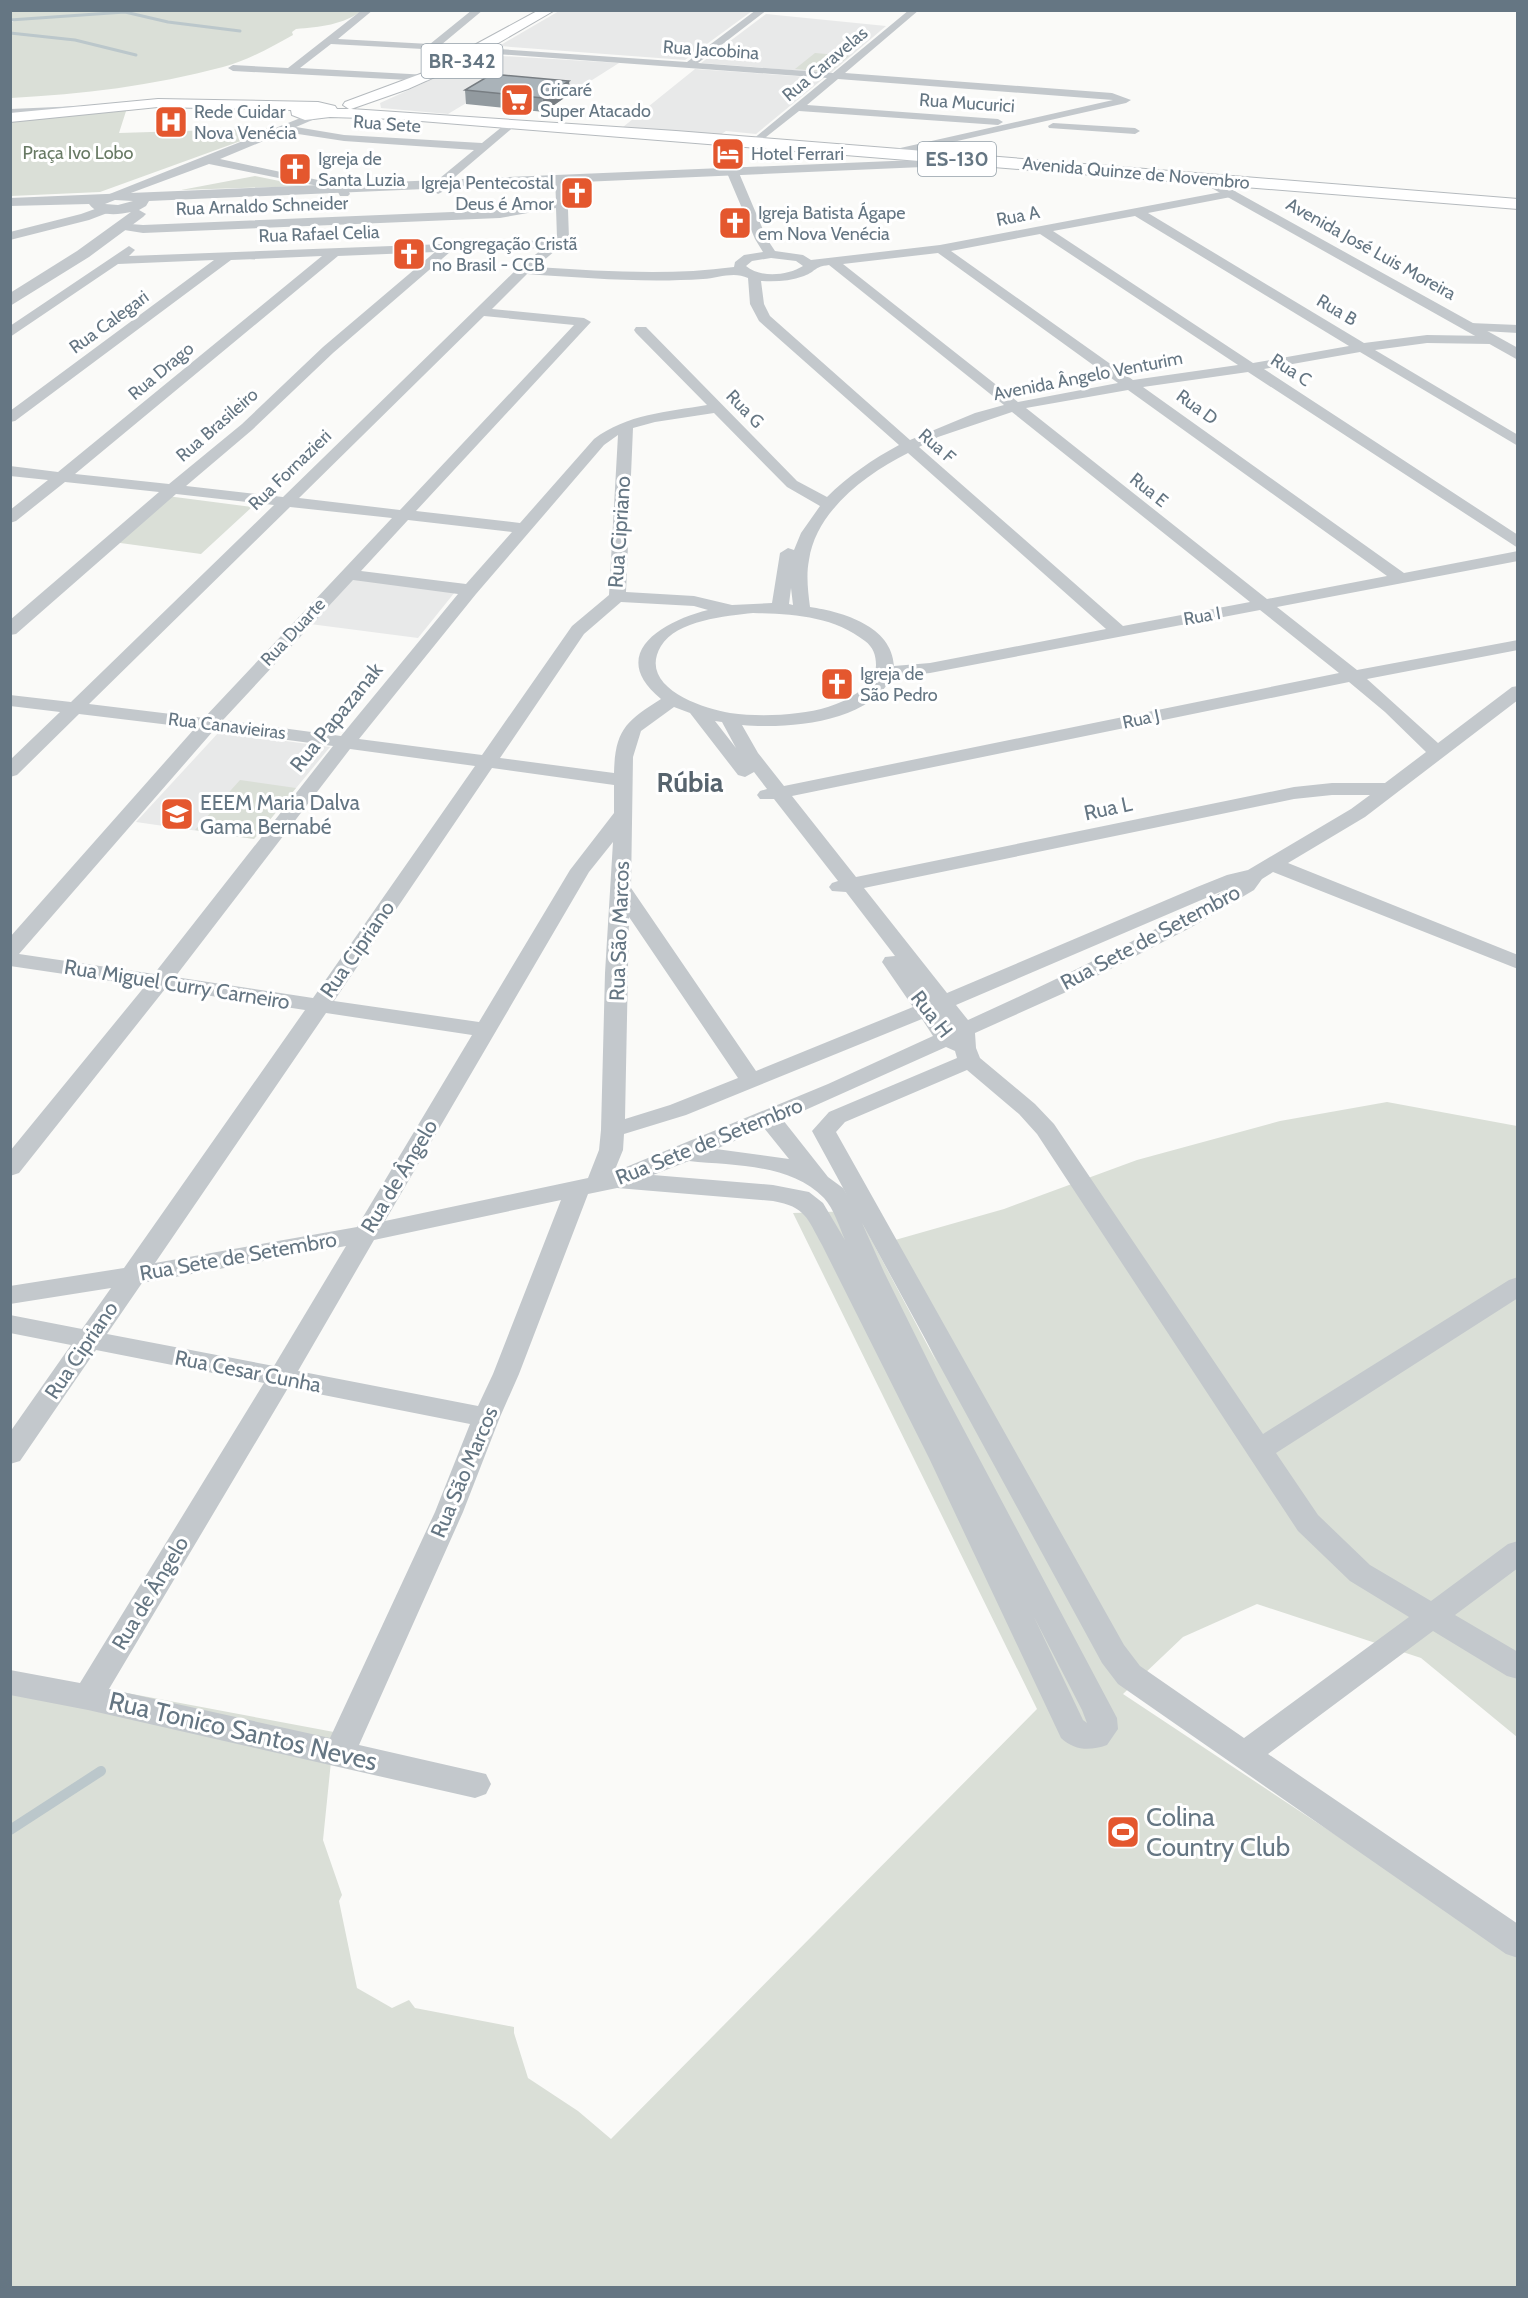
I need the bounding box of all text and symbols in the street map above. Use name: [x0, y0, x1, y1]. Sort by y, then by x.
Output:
street label: Rua Caravelas: [778, 22, 872, 106]
street label: Rua Jacobina: [662, 36, 760, 64]
road number: BR-342: [422, 44, 502, 78]
place label: Cricaré Super Atacado: [540, 79, 651, 122]
supermarket icon: Cricaré Super Atacado: [499, 82, 535, 118]
street label: Rua Mucurici: [918, 89, 1016, 117]
place label: Rede Cuidar Nova Venécia: [194, 101, 297, 144]
hospital icon: Rede Cuidar Nova Venécia: [153, 104, 189, 140]
street label: Rua Sete: [352, 111, 422, 137]
hotel icon: Hotel Ferrari: [710, 136, 746, 172]
park label: Praça Ivo Lobo: [23, 142, 134, 164]
road number: ES-130: [918, 142, 996, 176]
place label: Hotel Ferrari: [751, 143, 844, 165]
place label: Igreja de Santa Luzia: [318, 148, 405, 191]
church icon: Igreja de Santa Luzia: [277, 151, 313, 187]
street label: Avenida Quinze de Novembro: [1021, 152, 1251, 194]
place label: Igreja Pentecostal Deus é Amor: [421, 172, 555, 215]
church icon: Igreja Pentecostal Deus é Amor: [559, 175, 595, 211]
street label: Rua Arnaldo Schneider: [175, 192, 349, 220]
street label: Avenida José Luis Moreira: [1282, 193, 1460, 305]
street label: Rua A: [994, 201, 1042, 231]
place label: Igreja Batista Ágape em Nova Venécia: [758, 202, 906, 245]
church icon: Igreja Batista Ágape em Nova Venécia: [717, 205, 753, 241]
street label: Rua Rafael Celia: [258, 221, 380, 247]
place label: Congregação Cristã no Brasil - CCB: [432, 233, 578, 276]
church icon: Congregação Cristã no Brasil - CCB: [391, 236, 427, 272]
street label: Rua Calegari: [65, 286, 153, 358]
street label: Rua B: [1313, 289, 1362, 331]
street label: Rua Drago: [124, 337, 198, 405]
street label: Avenida Ângelo Venturim: [992, 347, 1184, 405]
street label: Rua C: [1267, 349, 1315, 391]
street label: Rua Brasileiro: [172, 383, 263, 467]
street label: Rua G: [722, 385, 768, 433]
street label: Rua D: [1172, 385, 1222, 429]
street label: Rua F: [914, 424, 961, 469]
street label: Rua Fornazieri: [244, 425, 336, 515]
street label: Rua E: [1125, 468, 1173, 512]
street label: Rua Cipriano: [603, 475, 635, 589]
street label: Rua Duarte: [256, 594, 330, 670]
street label: Rua I: [1182, 602, 1222, 630]
street label: Rua Papazanak: [284, 657, 388, 777]
place label: Igreja de São Pedro: [860, 663, 938, 706]
church icon: Igreja de São Pedro: [819, 666, 855, 702]
street label: Rua J: [1120, 704, 1162, 734]
street label: Rua Canavieiras: [167, 708, 287, 744]
district label: Rúbia: [657, 766, 724, 799]
place label: EEEM Maria Dalva Gama Bernabé: [200, 790, 360, 839]
street label: Rua L: [1082, 791, 1135, 825]
school or university icon: EEEM Maria Dalva Gama Bernabé: [159, 796, 195, 832]
street label: Rua São Marcos: [604, 860, 634, 1001]
street label: Rua Sete de Setembro: [1056, 879, 1244, 995]
street label: Rua Cipriano: [315, 896, 399, 1002]
street label: Rua Miguel Curry Carneiro: [62, 954, 292, 1014]
street label: Rua H: [906, 985, 958, 1043]
street label: Rua Sete de Setembro: [612, 1092, 806, 1190]
street label: Rua de Ângelo: [355, 1115, 443, 1237]
street label: Rua Sete de Setembro: [138, 1226, 338, 1286]
street label: Rua Cipriano: [39, 1296, 123, 1404]
street label: Rua Cesar Cunha: [173, 1345, 323, 1397]
street label: Rua São Marcos: [425, 1402, 503, 1541]
street label: Rua de Ângelo: [106, 1532, 194, 1654]
street label: Rua Tonico Santos Neves: [106, 1685, 381, 1778]
place label: Colina Country Club: [1146, 1801, 1290, 1863]
sports icon: Colina Country Club: [1105, 1814, 1141, 1850]

